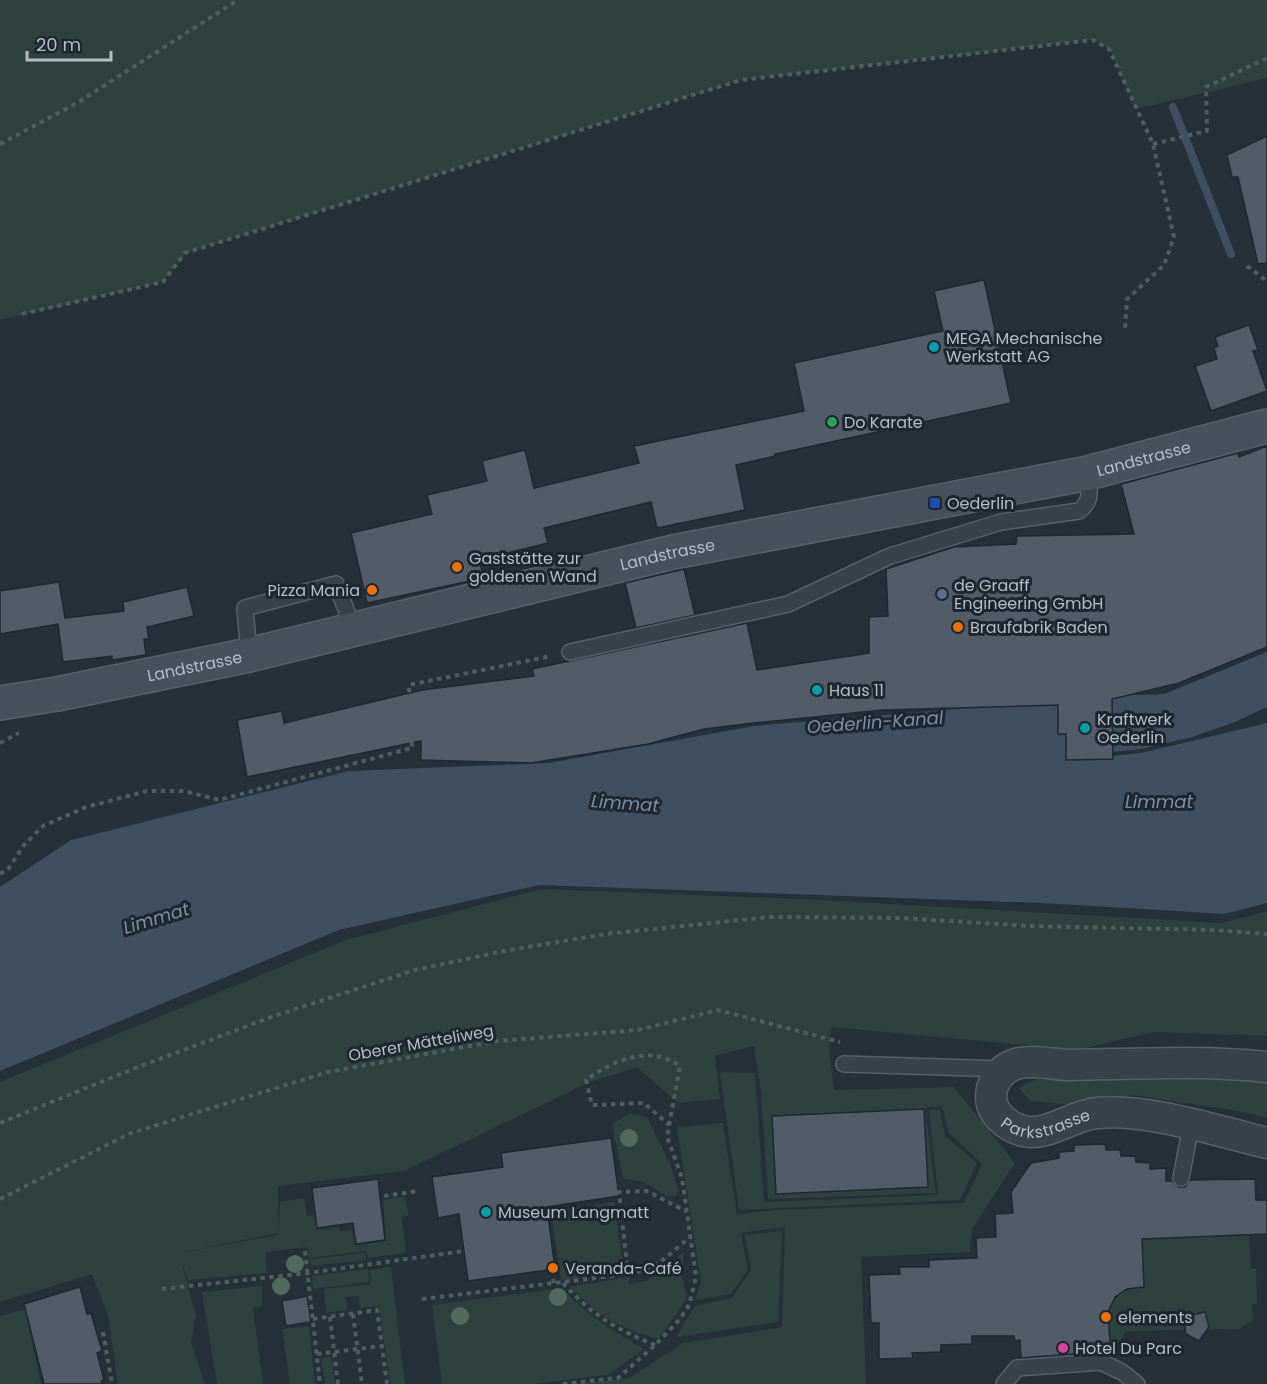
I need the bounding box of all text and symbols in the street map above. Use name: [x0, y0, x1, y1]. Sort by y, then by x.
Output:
scale bar: [27, 24, 111, 62]
text: 20 m: [36, 32, 81, 57]
place label: MEGA Mechanische Werkstatt AG: [946, 327, 1102, 368]
marker: MEGA Mechanische Werkstatt AG: [927, 340, 941, 354]
place label: Do Karate: [844, 411, 923, 434]
marker: Do Karate: [825, 415, 839, 429]
street label: Landstrasse: [1094, 435, 1193, 482]
place label: Oederlin: [947, 492, 1014, 515]
marker: Oederlin: [928, 496, 942, 510]
street label: Landstrasse: [618, 533, 717, 576]
place label: Gaststätte zur goldenen Wand: [469, 547, 597, 588]
marker: Gaststätte zur goldenen Wand: [450, 560, 464, 574]
place label: de Graaff Engineering GmbH: [954, 574, 1103, 615]
place label: Pizza Mania: [268, 579, 360, 602]
marker: Pizza Mania: [365, 583, 379, 597]
marker: de Graaff Engineering GmbH: [935, 587, 949, 601]
place label: Braufabrik Baden: [970, 616, 1108, 639]
marker: Braufabrik Baden: [951, 620, 965, 634]
street label: Landstrasse: [145, 645, 244, 687]
place label: Haus 11: [829, 679, 884, 702]
marker: Haus 11: [810, 683, 824, 697]
water label: Oederlin-Kanal: [806, 705, 945, 739]
place label: Kraftwerk Oederlin: [1097, 708, 1172, 749]
marker: Kraftwerk Oederlin: [1078, 721, 1092, 735]
water label: Limmat: [590, 788, 660, 818]
water label: Limmat: [1125, 789, 1193, 814]
water label: Limmat: [120, 896, 193, 940]
street label: Oberer Mätteliweg: [346, 1019, 496, 1067]
street label: Parkstrasse: [996, 1103, 1093, 1144]
place label: Museum Langmatt: [498, 1201, 649, 1224]
marker: Museum Langmatt: [479, 1205, 493, 1219]
place label: Veranda-Café: [565, 1257, 682, 1280]
marker: Veranda-Café: [546, 1261, 560, 1275]
place label: elements: [1118, 1306, 1193, 1329]
marker: elements: [1099, 1310, 1113, 1324]
place label: Hotel Du Parc: [1075, 1337, 1182, 1360]
marker: Hotel Du Parc: [1056, 1341, 1070, 1355]

